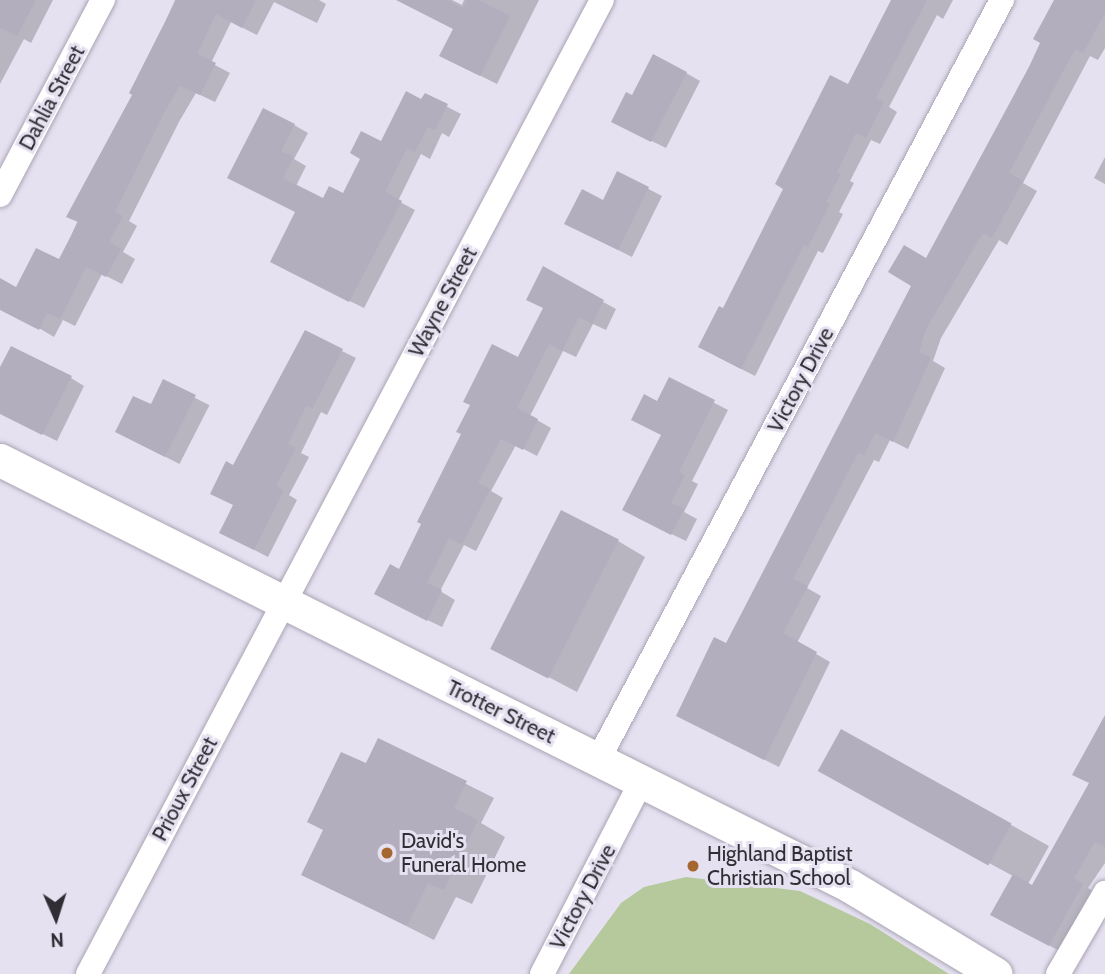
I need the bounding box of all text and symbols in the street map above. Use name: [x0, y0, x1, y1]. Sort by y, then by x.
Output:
street label: Dahlia Street: [14, 41, 90, 155]
street label: Wayne Street: [404, 243, 482, 361]
street label: Victory Drive: [763, 323, 839, 437]
street label: Trotter Street: [443, 675, 559, 749]
street label: Prioux Street: [147, 733, 223, 845]
place label: David's Funeral Home: [401, 828, 526, 878]
street label: Victory Drive: [545, 840, 621, 954]
place label: Highland Baptist Christian School: [707, 841, 853, 891]
marker: David's Funeral Home: [379, 845, 395, 861]
marker: Highland Baptist Christian School: [685, 858, 701, 874]
north arrow: [21, 883, 91, 953]
text: N: [50, 928, 64, 951]

